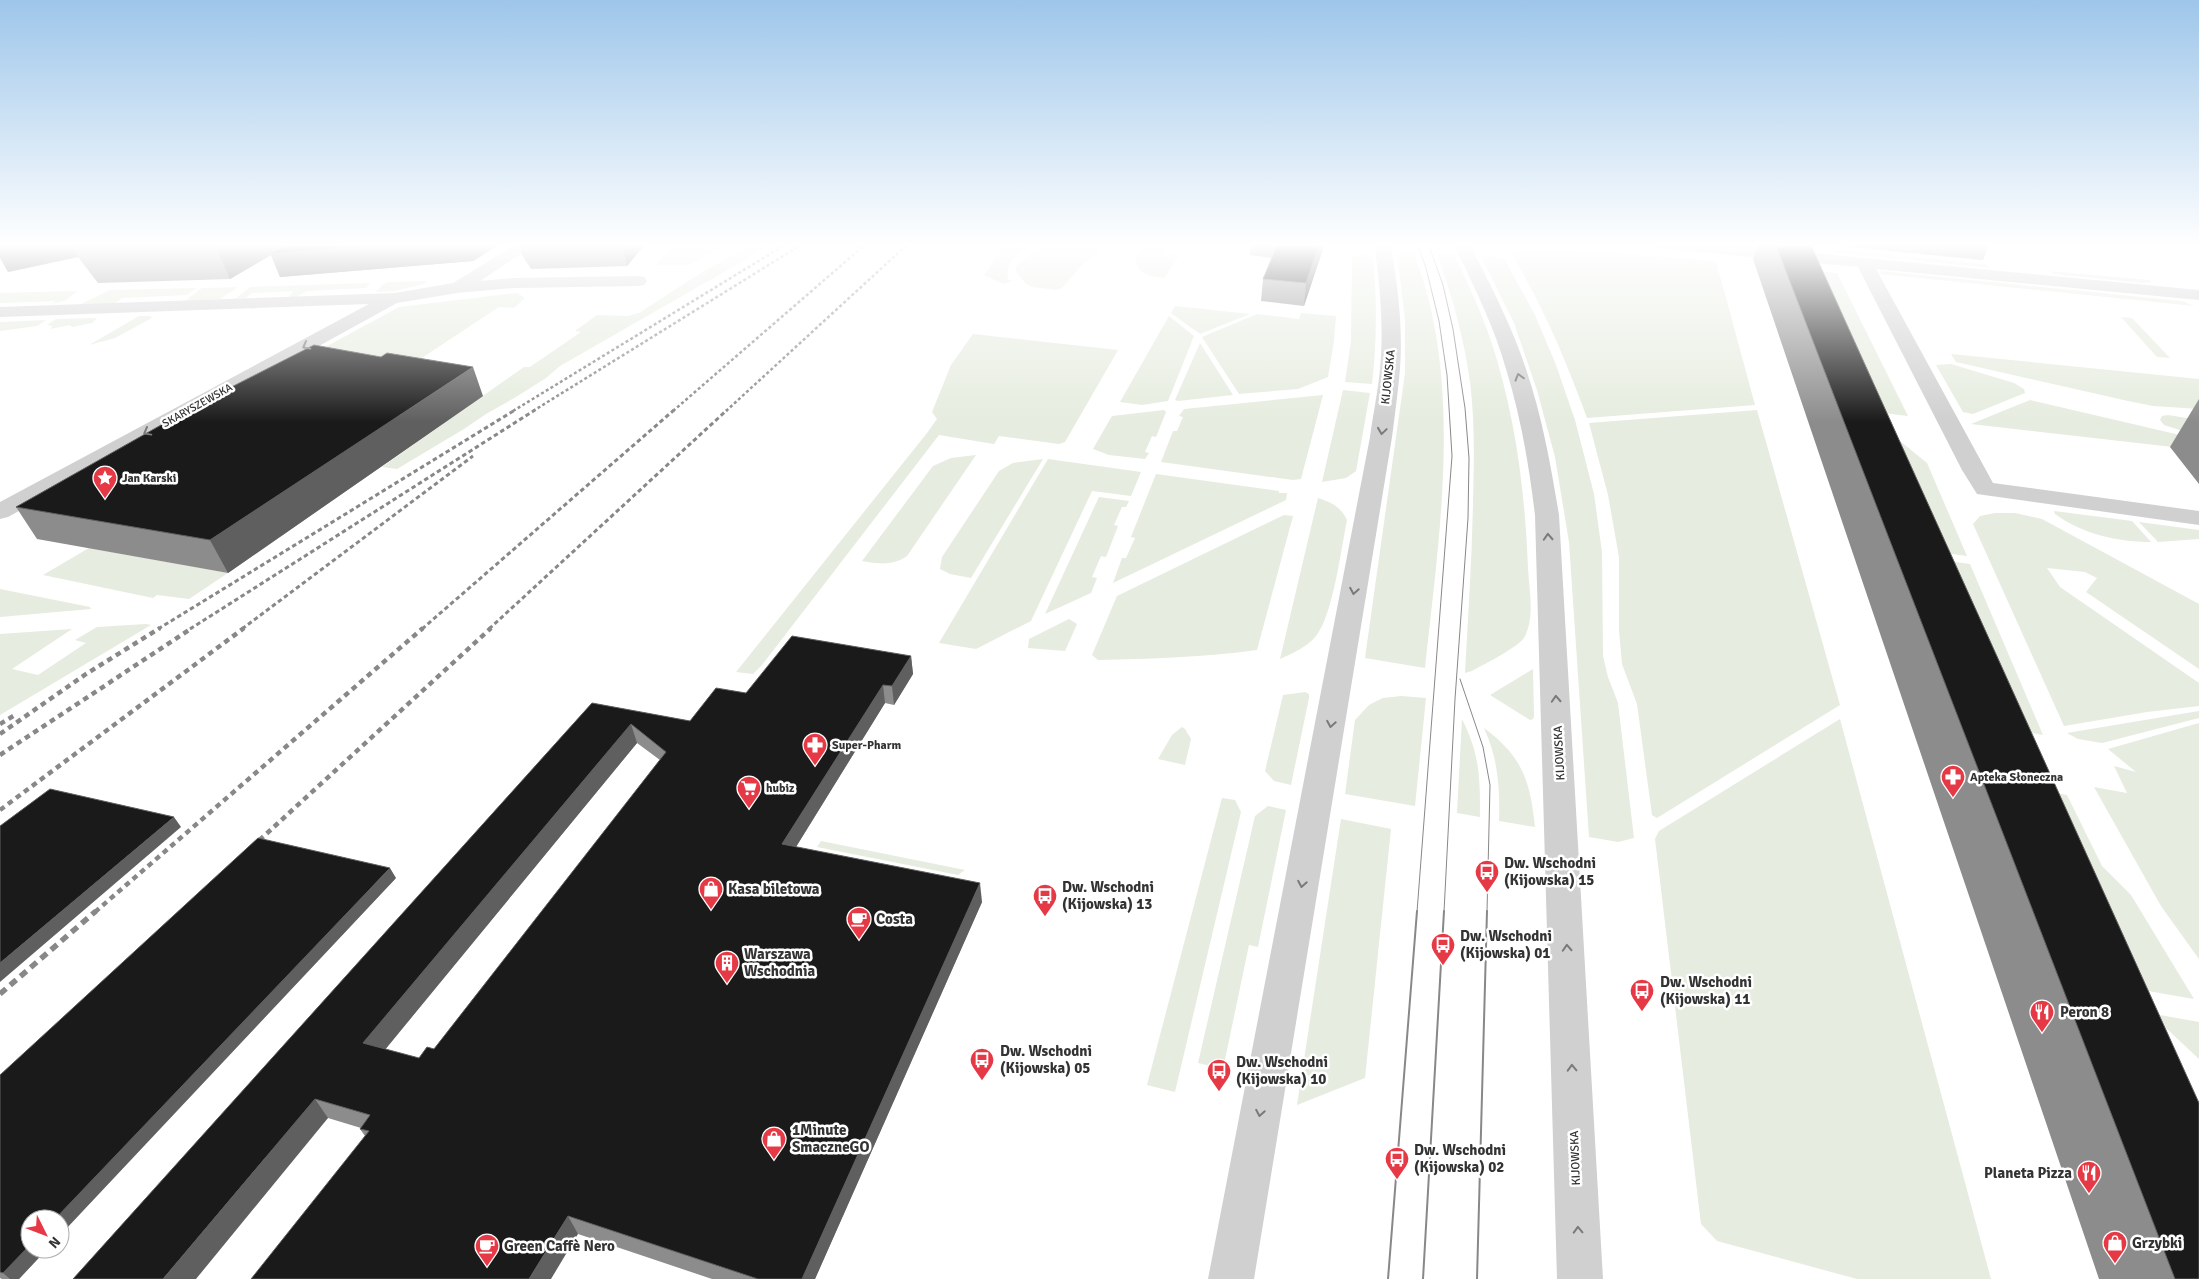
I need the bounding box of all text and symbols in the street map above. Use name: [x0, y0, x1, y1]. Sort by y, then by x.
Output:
one-way arrow: [302, 340, 311, 350]
street label: KIJOWSKA: [1378, 348, 1399, 405]
one-way arrow: [1514, 374, 1524, 382]
street label: SKARYSZEWSKA: [160, 381, 235, 430]
one-way arrow: [144, 426, 153, 436]
one-way arrow: [1377, 426, 1387, 435]
place icon: Jan Karski: [92, 465, 118, 499]
place label: Jan Karski: [122, 471, 176, 486]
one-way arrow: [1542, 533, 1553, 541]
one-way arrow: [1350, 586, 1360, 595]
one-way arrow: [1551, 695, 1561, 702]
one-way arrow: [1326, 720, 1336, 729]
street label: KIJOWSKA: [1551, 724, 1568, 781]
pharmacy icon: Super-Pharm: [802, 732, 828, 766]
place label: Super-Pharm: [832, 738, 901, 753]
pharmacy icon: Apteka Słoneczna: [1940, 764, 1966, 798]
place label: Apteka Słoneczna: [1970, 770, 2063, 785]
supermarket icon: hubiz: [736, 775, 762, 809]
place label: hubiz: [766, 781, 795, 796]
place label: Dw. Wschodni (Kijowska) 15: [1504, 854, 1596, 889]
bus stop icon: Dw. Wschodni (Kijowska) 15: [1474, 859, 1500, 893]
shop icon: Kasa biletowa: [698, 876, 724, 910]
place label: Dw. Wschodni (Kijowska) 13: [1062, 878, 1154, 913]
place label: Kasa biletowa: [728, 880, 820, 898]
one-way arrow: [1297, 880, 1307, 888]
bus stop icon: Dw. Wschodni (Kijowska) 13: [1032, 883, 1058, 917]
cafe icon: Costa: [846, 906, 872, 940]
place label: Costa: [876, 910, 913, 928]
place label: Dw. Wschodni (Kijowska) 01: [1460, 927, 1552, 962]
bus stop icon: Dw. Wschodni (Kijowska) 01: [1430, 932, 1456, 966]
one-way arrow: [1562, 944, 1572, 952]
place label: Warszawa Wschodnia: [744, 945, 816, 980]
building icon: Warszawa Wschodnia: [714, 950, 740, 984]
place label: Dw. Wschodni (Kijowska) 11: [1660, 973, 1752, 1008]
bus stop icon: Dw. Wschodni (Kijowska) 11: [1629, 978, 1655, 1012]
restaurant icon: Peron 8: [2029, 999, 2055, 1033]
place label: Peron 8: [2060, 1003, 2109, 1021]
place label: Dw. Wschodni (Kijowska) 05: [1000, 1042, 1092, 1077]
bus stop icon: Dw. Wschodni (Kijowska) 05: [969, 1047, 995, 1081]
place label: Dw. Wschodni (Kijowska) 10: [1236, 1053, 1328, 1088]
bus stop icon: Dw. Wschodni (Kijowska) 10: [1206, 1058, 1232, 1092]
one-way arrow: [1566, 1064, 1577, 1072]
one-way arrow: [1256, 1108, 1266, 1117]
place label: 1Minute SmaczneGO: [792, 1121, 869, 1156]
shop icon: 1Minute SmaczneGO: [761, 1126, 787, 1160]
street label: KIJOWSKA: [1567, 1130, 1584, 1186]
place label: Dw. Wschodni (Kijowska) 02: [1414, 1141, 1506, 1176]
bus stop icon: Dw. Wschodni (Kijowska) 02: [1384, 1146, 1410, 1180]
restaurant icon: Planeta Pizza: [2076, 1160, 2102, 1194]
place label: Planeta Pizza: [1984, 1164, 2072, 1182]
north arrow: [20, 1209, 70, 1259]
one-way arrow: [1572, 1226, 1583, 1234]
shop icon: Grzybki: [2102, 1230, 2128, 1264]
text: N: [45, 1233, 64, 1252]
cafe icon: Green Caffè Nero: [474, 1233, 500, 1267]
place label: Grzybki: [2132, 1234, 2182, 1252]
place label: Green Caffè Nero: [504, 1237, 615, 1255]

